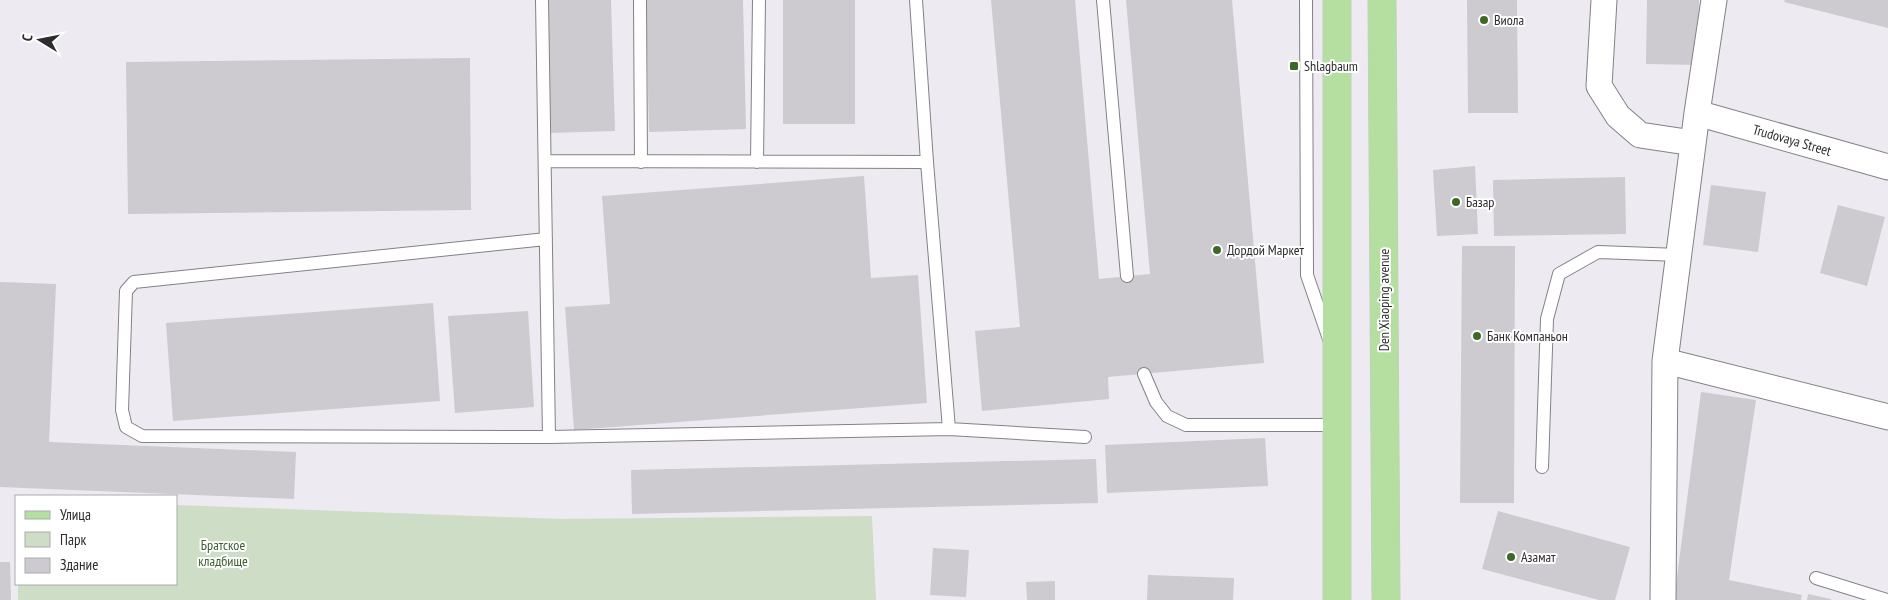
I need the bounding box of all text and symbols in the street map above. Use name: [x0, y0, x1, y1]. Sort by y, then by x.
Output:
place label: Виола: [1494, 11, 1524, 29]
marker: Виола: [1478, 14, 1490, 26]
north arrow: [15, 15, 65, 65]
text: С: [18, 32, 37, 42]
place label: Shlagbaum: [1304, 57, 1358, 75]
marker: Shlagbaum: [1288, 60, 1300, 72]
street label: Trudovaya Street: [1751, 120, 1833, 160]
place label: Базар: [1466, 193, 1494, 211]
marker: Базар: [1450, 196, 1462, 208]
place label: Дордой Маркет: [1227, 241, 1304, 259]
marker: Дордой Маркет: [1211, 244, 1223, 256]
street label: Den Xiaoping avenue: [1375, 248, 1393, 351]
place label: Банк Компаньон: [1487, 327, 1568, 345]
marker: Банк Компаньон: [1471, 330, 1483, 342]
legend: [15, 495, 178, 585]
text: Улица: [60, 505, 91, 524]
text: Парк: [60, 530, 86, 549]
park label: Братское кладбище: [198, 536, 248, 570]
place label: Азамат: [1521, 548, 1556, 566]
marker: Азамат: [1505, 551, 1517, 563]
text: Здание: [60, 555, 98, 574]

